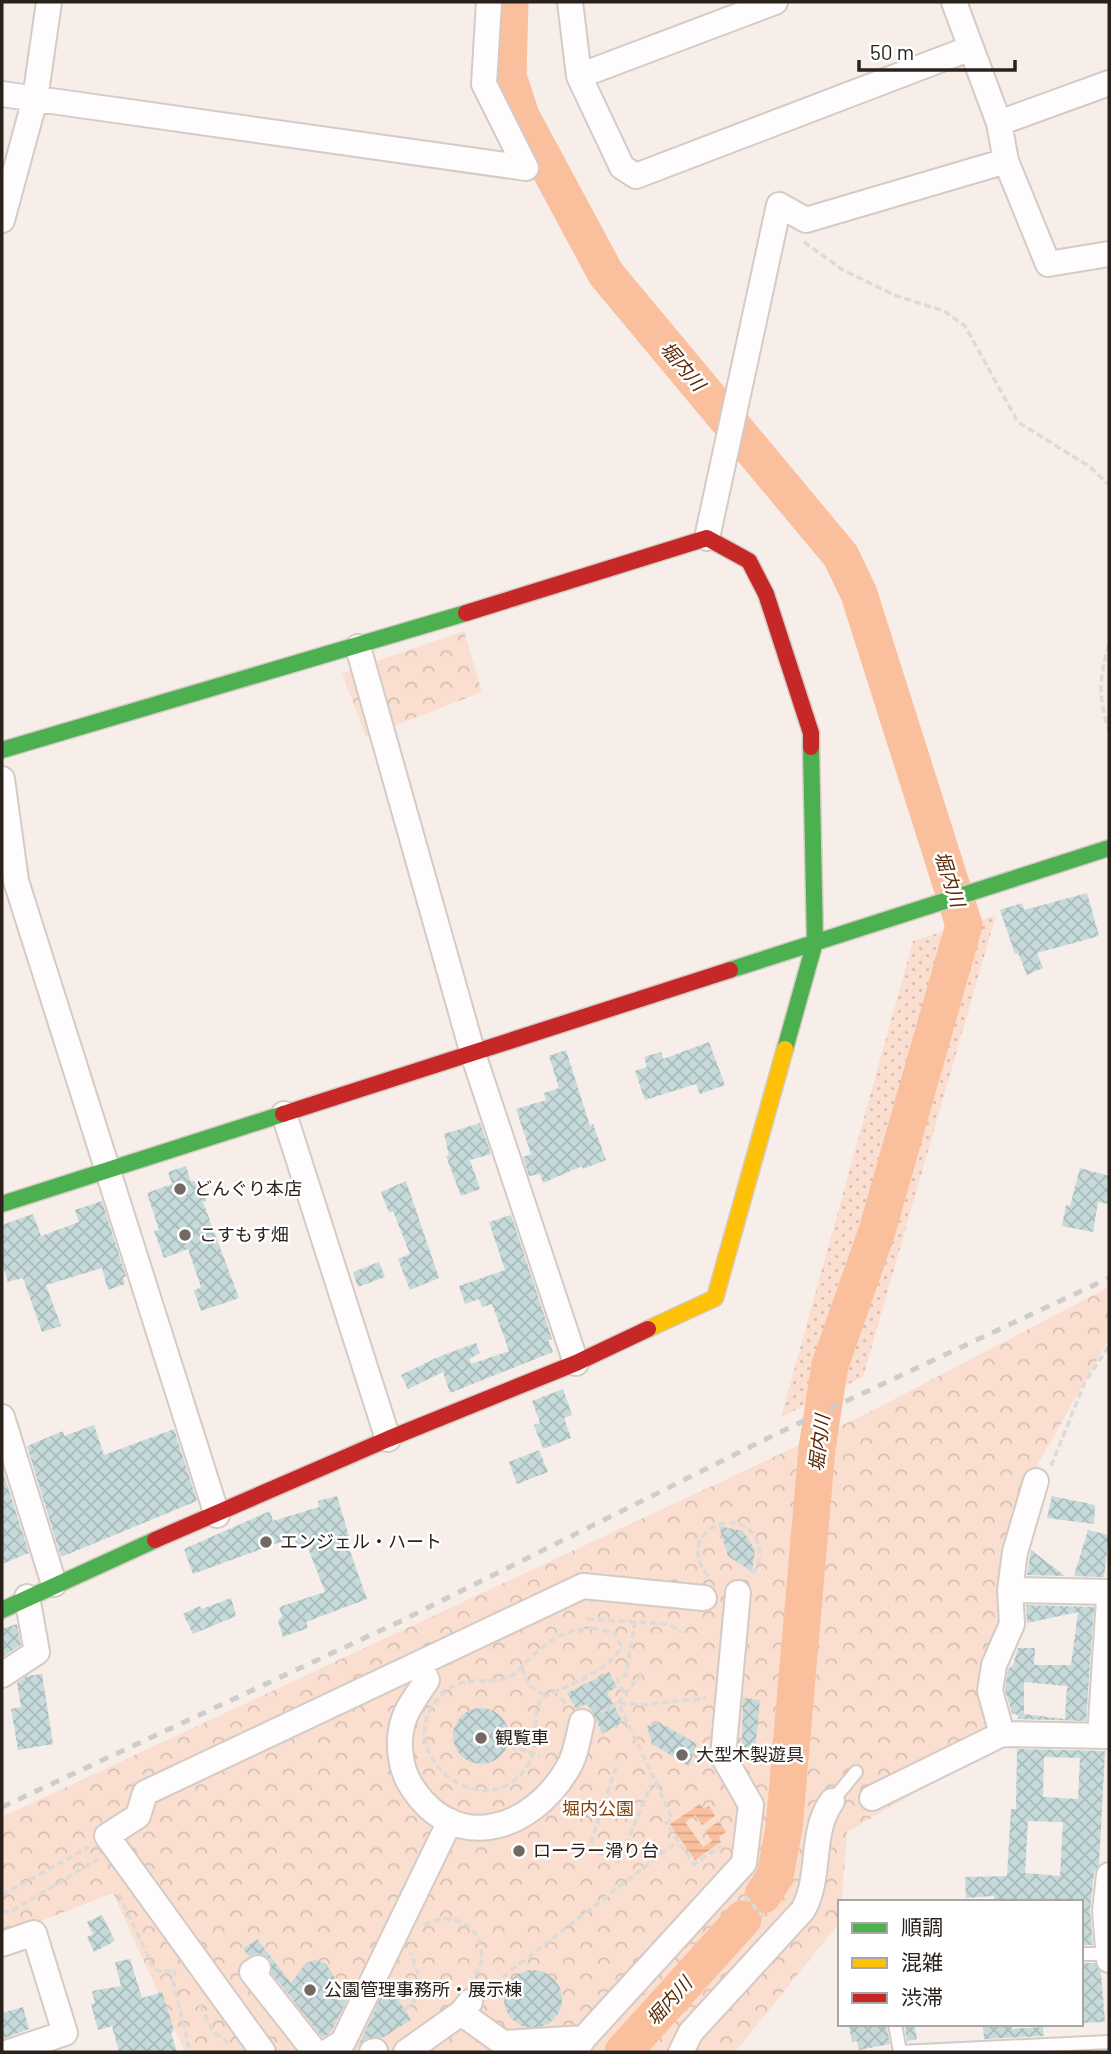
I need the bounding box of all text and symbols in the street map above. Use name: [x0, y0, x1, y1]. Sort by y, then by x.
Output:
scale bar: [859, 28, 1015, 72]
text: 50 m: [870, 39, 914, 64]
water label: 堀内川: [656, 336, 712, 396]
water label: 堀内川: [931, 848, 971, 911]
place label: どんぐり本店: [194, 1177, 302, 1199]
marker: どんぐり本店: [172, 1181, 188, 1197]
place label: こすもす畑: [199, 1223, 289, 1245]
marker: こすもす畑: [177, 1227, 193, 1243]
water label: 堀内川: [804, 1411, 834, 1473]
place label: エンジェル・ハート: [280, 1530, 442, 1552]
marker: エンジェル・ハート: [258, 1534, 274, 1550]
place label: 観覧車: [495, 1726, 549, 1748]
marker: 観覧車: [473, 1730, 489, 1746]
place label: 大型木製遊具: [696, 1743, 804, 1765]
marker: 大型木製遊具: [674, 1747, 690, 1763]
park label: 堀内公園: [562, 1797, 634, 1819]
place label: ローラー滑り台: [533, 1839, 659, 1861]
marker: ローラー滑り台: [511, 1843, 527, 1859]
legend: [838, 1900, 1083, 2026]
text: 順調: [901, 1914, 943, 1939]
text: 混雑: [901, 1949, 943, 1974]
water label: 堀内川: [641, 1970, 698, 2030]
place label: 公園管理事務所・展示棟: [324, 1978, 522, 2000]
marker: 公園管理事務所・展示棟: [302, 1982, 318, 1998]
text: 渋滞: [901, 1984, 943, 2009]

